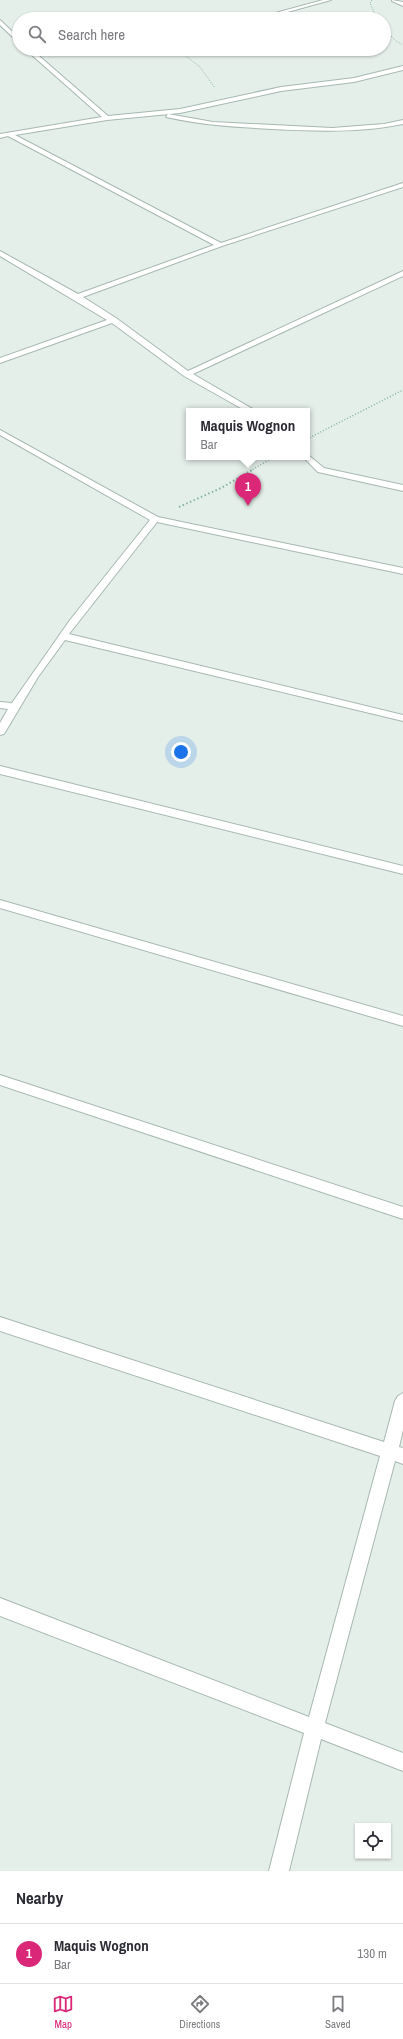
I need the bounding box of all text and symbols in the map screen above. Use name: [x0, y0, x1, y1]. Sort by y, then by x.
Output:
search box: [12, 12, 391, 56]
icon: search: [26, 23, 48, 45]
text: Search here: [58, 24, 125, 45]
popup: [186, 408, 310, 460]
text: Maquis Wognon: [201, 415, 295, 436]
text: Bar: [201, 436, 217, 453]
pin: 1: [235, 473, 261, 506]
your location: [171, 742, 191, 762]
map controls: [355, 1823, 391, 1859]
button: locate: [355, 1823, 391, 1859]
text: Nearby: [16, 1886, 63, 1909]
text: Maquis Wognon: [54, 1935, 149, 1956]
text: 1: [26, 1945, 32, 1962]
text: 130 m: [357, 1945, 387, 1962]
text: Bar: [54, 1956, 71, 1973]
tab: Map: [52, 1993, 74, 2031]
tab: Directions: [179, 1993, 220, 2031]
tab: Saved: [325, 1993, 351, 2031]

